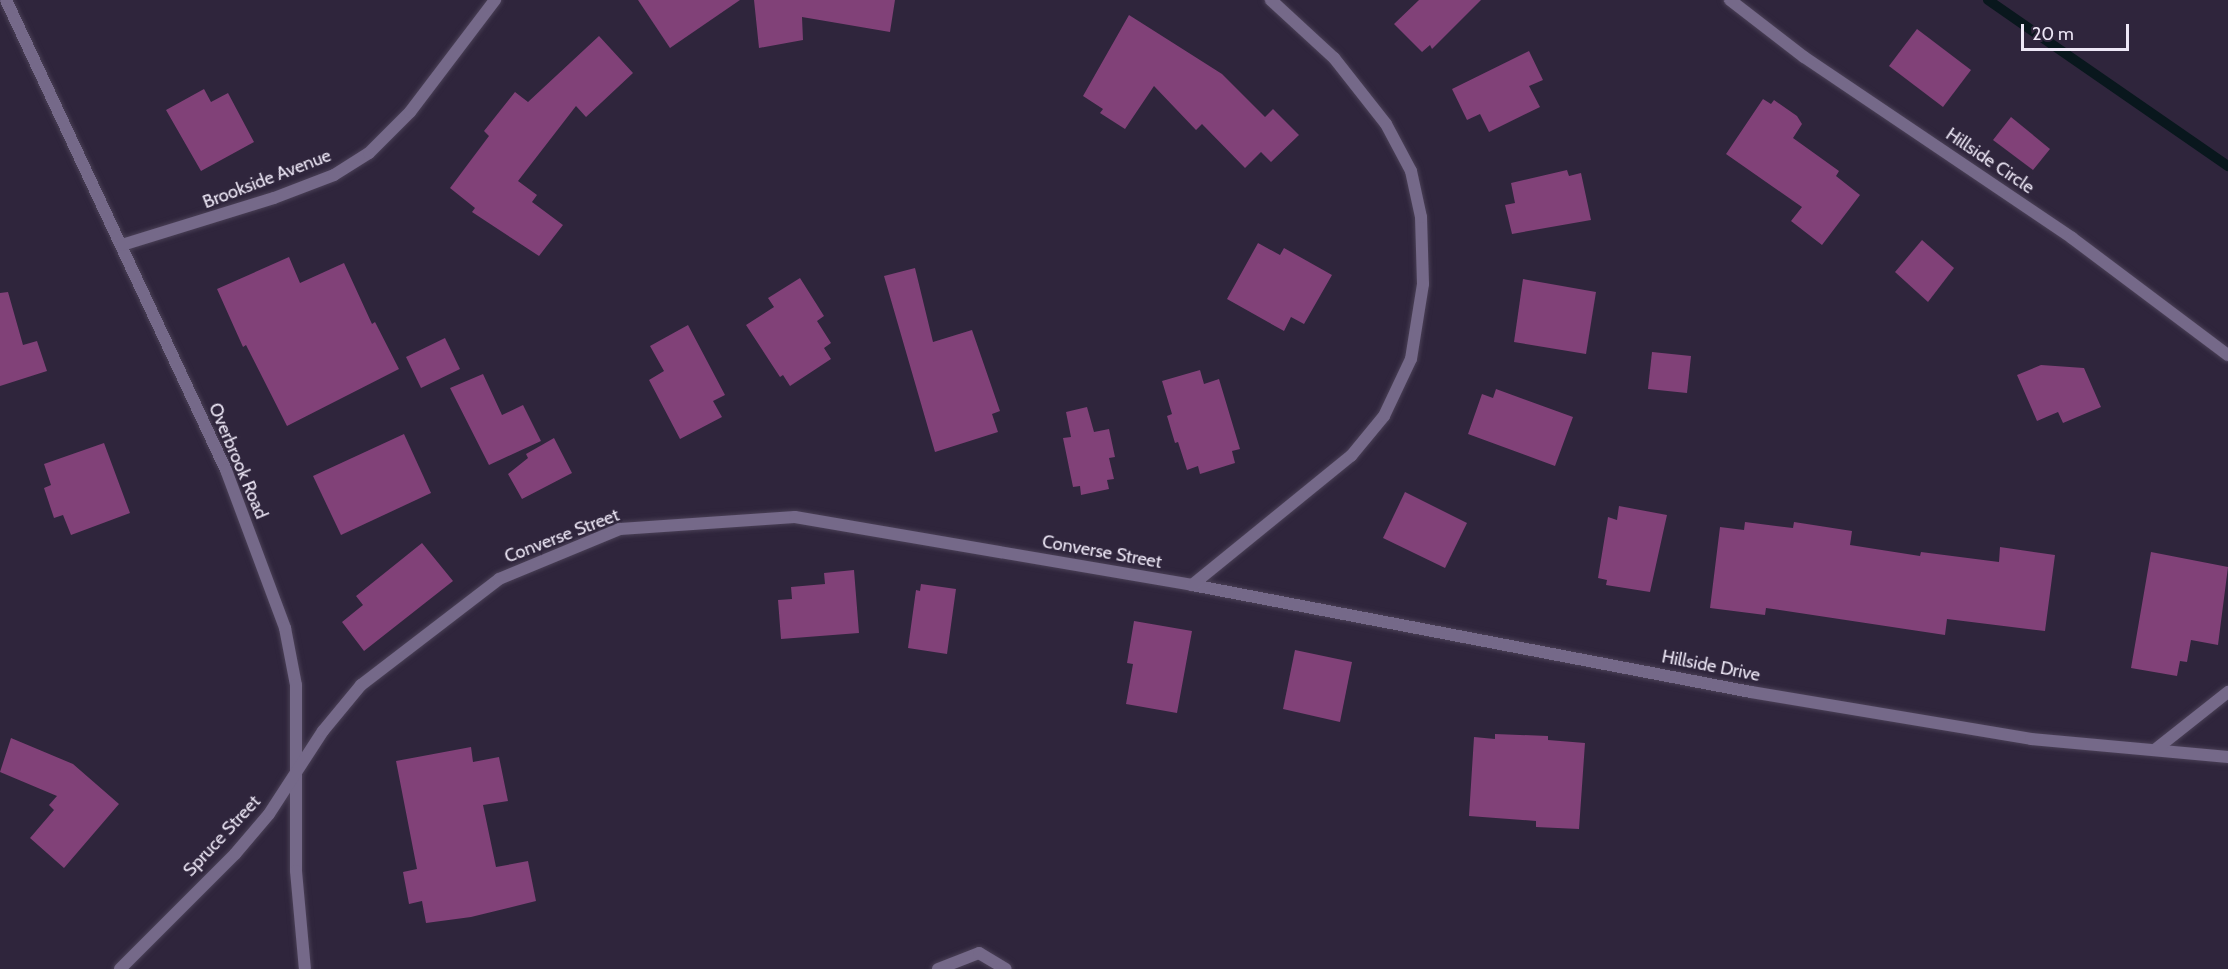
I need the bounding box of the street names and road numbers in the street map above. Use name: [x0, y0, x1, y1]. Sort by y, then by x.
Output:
street label: Hillside Circle: [1942, 124, 2038, 198]
street label: Brookside Avenue: [200, 145, 334, 213]
street label: Overbrook Road: [204, 400, 272, 522]
street label: Converse Street: [502, 504, 622, 568]
street label: Converse Street: [1040, 531, 1164, 573]
street label: Hillside Drive: [1660, 646, 1762, 686]
street label: Spruce Street: [179, 791, 265, 881]

